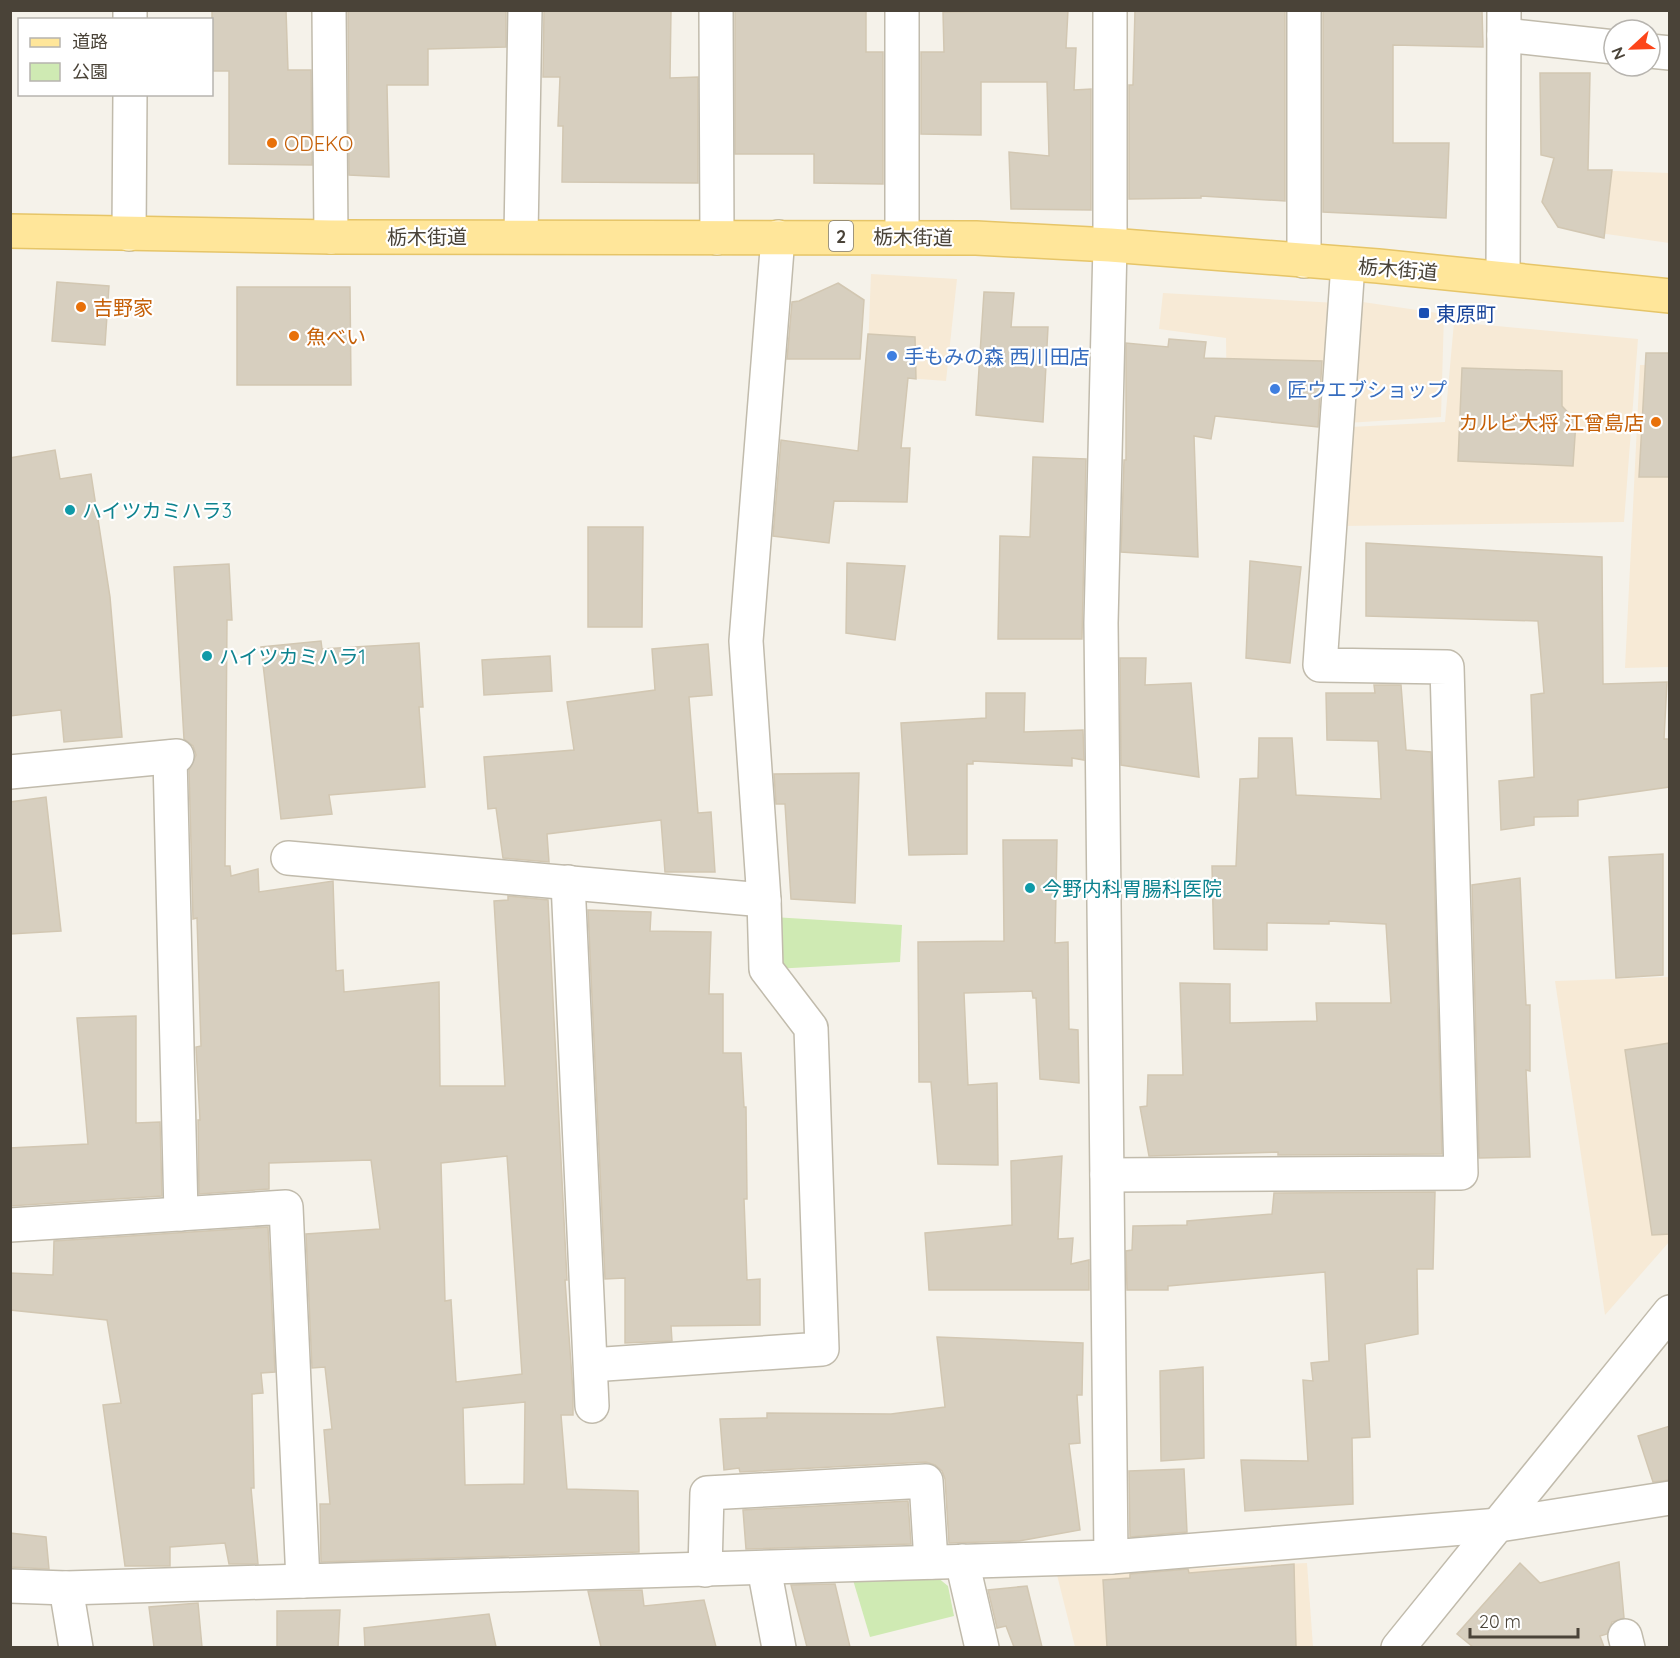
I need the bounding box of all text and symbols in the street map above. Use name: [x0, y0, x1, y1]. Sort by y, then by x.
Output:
legend: [18, 18, 213, 96]
north arrow: [1602, 18, 1662, 78]
text: 道路: [72, 30, 108, 53]
text: N: [1607, 44, 1630, 63]
text: 公園: [72, 60, 108, 83]
place label: ODEKO: [284, 131, 353, 156]
marker: ODEKO: [265, 136, 279, 150]
road number: 2: [829, 221, 853, 251]
street label: 栃木街道: [387, 224, 467, 249]
street label: 栃木街道: [873, 224, 953, 250]
street label: 栃木街道: [1357, 253, 1439, 285]
place label: 吉野家: [93, 295, 153, 320]
marker: 吉野家: [74, 300, 88, 314]
place label: 東原町: [1436, 301, 1496, 326]
marker: 東原町: [1417, 306, 1431, 320]
place label: 魚べい: [306, 324, 366, 349]
marker: 魚べい: [287, 329, 301, 343]
place label: 手もみの森 西川田店: [904, 344, 1089, 369]
marker: 手もみの森 西川田店: [885, 349, 899, 363]
place label: 匠ウエブショップ: [1287, 377, 1447, 402]
marker: 匠ウエブショップ: [1268, 382, 1282, 396]
place label: カルビ大将 江曾島店: [1459, 410, 1644, 435]
marker: カルビ大将 江曾島店: [1649, 415, 1663, 429]
place label: ハイツカミハラ3: [82, 498, 232, 523]
marker: ハイツカミハラ3: [63, 503, 77, 517]
place label: ハイツカミハラ1: [219, 644, 366, 669]
marker: ハイツカミハラ1: [200, 649, 214, 663]
place label: 今野内科胃腸科医院: [1042, 876, 1222, 901]
marker: 今野内科胃腸科医院: [1023, 881, 1037, 895]
scale bar: [1470, 1601, 1578, 1639]
text: 20 m: [1479, 1610, 1521, 1633]

